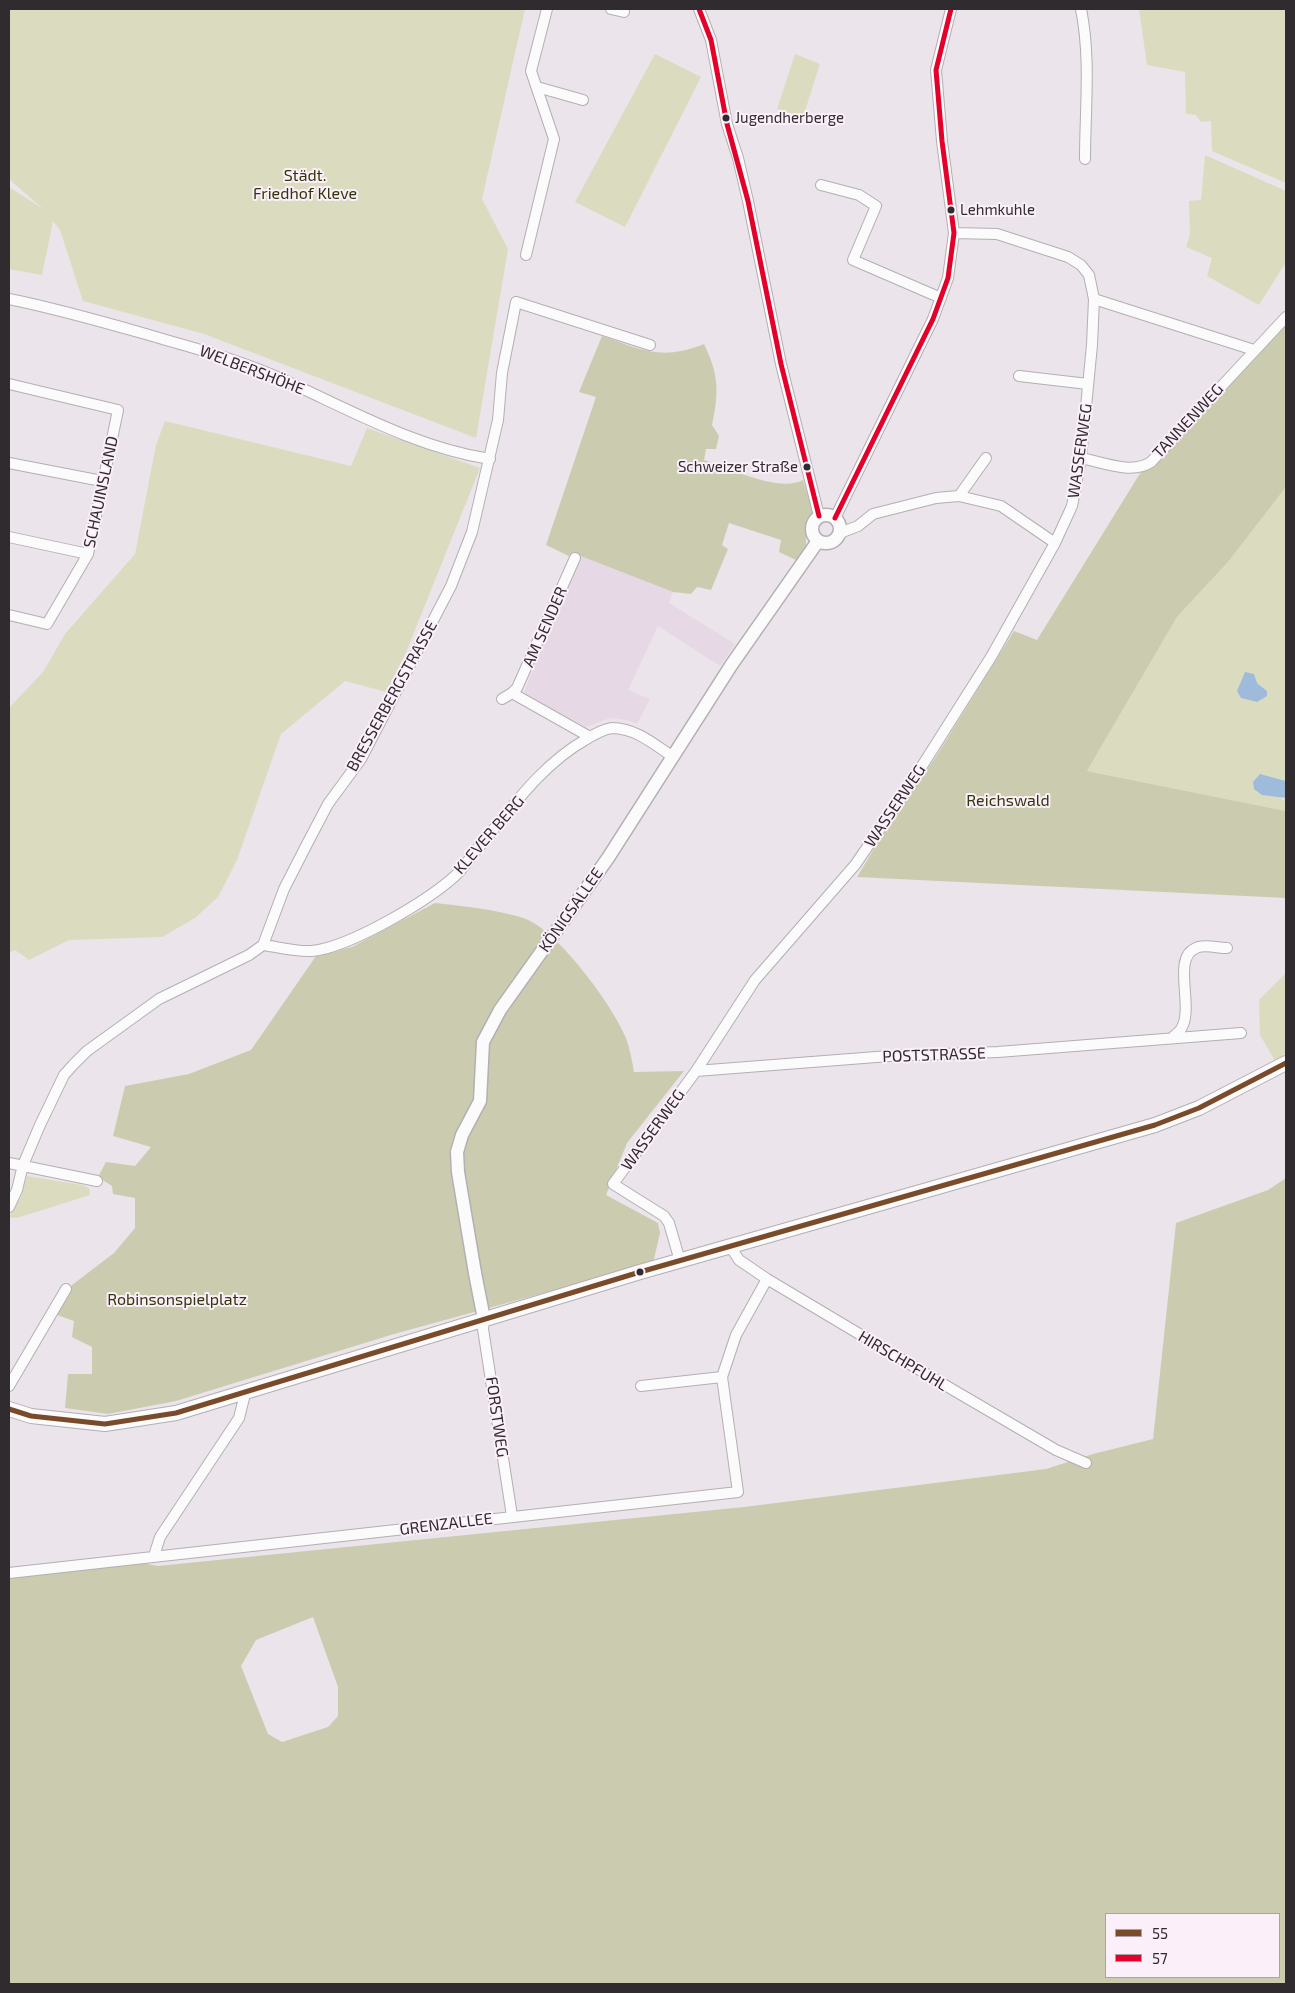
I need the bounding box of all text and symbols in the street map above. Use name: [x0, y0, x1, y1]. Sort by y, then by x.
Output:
place label: Jugendherberge: [735, 109, 844, 127]
marker: Jugendherberge: [721, 113, 731, 123]
park label: Städt. Friedhof Kleve: [253, 166, 357, 204]
place label: Lehmkuhle: [960, 201, 1035, 219]
marker: Lehmkuhle: [946, 205, 956, 215]
street label: WELBERSHÖHE: [197, 341, 307, 399]
street label: TANNENWEG: [1149, 380, 1227, 462]
street label: WASSERWEG: [1064, 402, 1096, 500]
street label: SCHAUINSLAND: [80, 434, 122, 550]
place label: Schweizer Straße: [678, 458, 798, 476]
marker: Schweizer Straße: [802, 462, 812, 472]
street label: AM SENDER: [519, 584, 571, 670]
street label: BRESSERBERGSTRASSE: [343, 617, 441, 775]
street label: WASSERWEG: [860, 761, 930, 851]
park label: Reichswald: [966, 791, 1050, 811]
street label: KLEVER BERG: [450, 792, 528, 878]
street label: KÖNIGSALLEE: [535, 864, 607, 956]
street label: POSTSTRASSE: [882, 1044, 986, 1066]
street label: WASSERWEG: [617, 1086, 689, 1174]
unlabelled marker: [635, 1267, 645, 1277]
park label: Robinsonspielplatz: [107, 1290, 247, 1310]
street label: HIRSCHPFUHL: [855, 1327, 951, 1395]
street label: FORSTWEG: [482, 1375, 512, 1459]
street label: GRENZALLEE: [398, 1509, 494, 1539]
legend: [1105, 1913, 1280, 1978]
text: 55: [1152, 1924, 1168, 1942]
text: 57: [1152, 1949, 1168, 1967]

